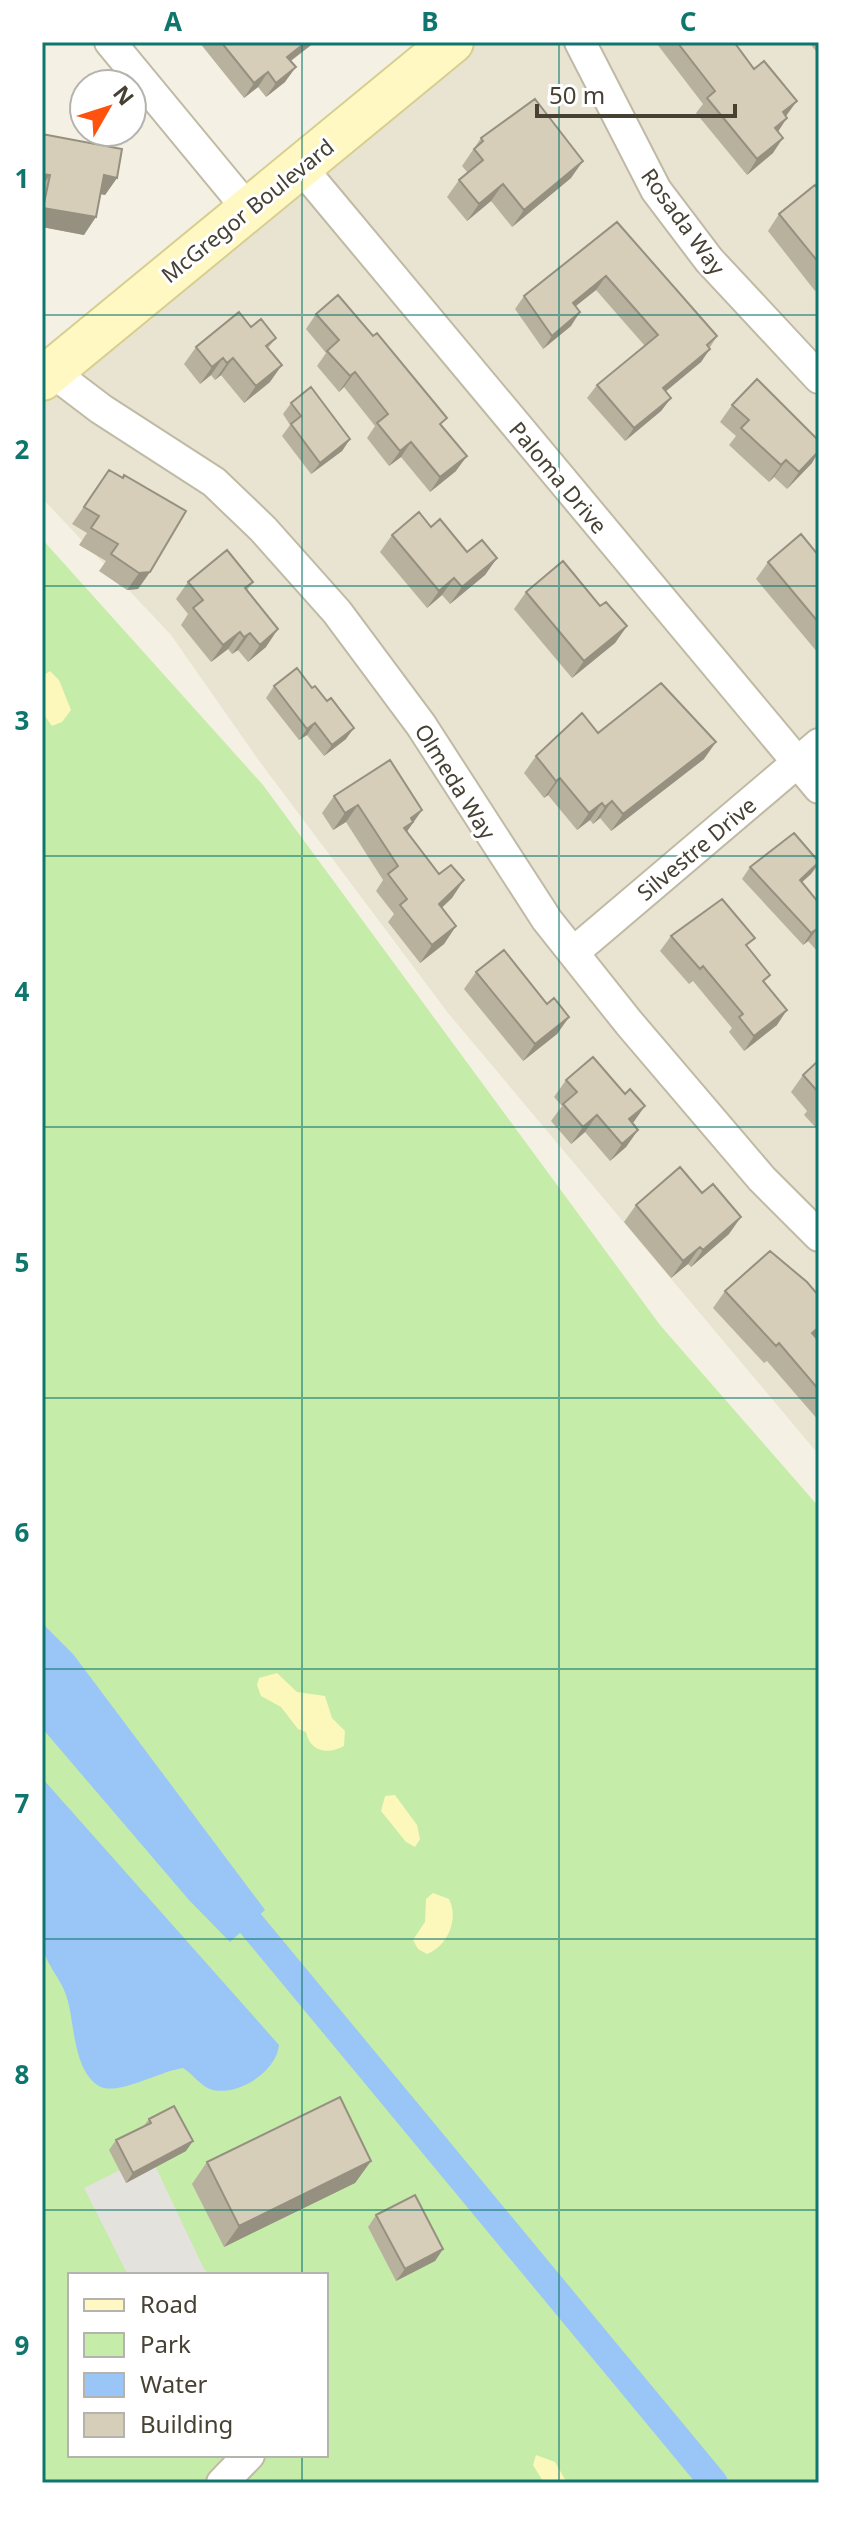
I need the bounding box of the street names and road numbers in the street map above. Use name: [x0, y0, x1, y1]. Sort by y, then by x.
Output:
street label: McGregor Boulevard: [154, 131, 340, 289]
street label: Rosada Way: [635, 162, 733, 281]
street label: Paloma Drive: [503, 415, 615, 539]
street label: Olmeda Way: [409, 717, 504, 845]
street label: Silvestre Drive: [630, 789, 762, 907]

